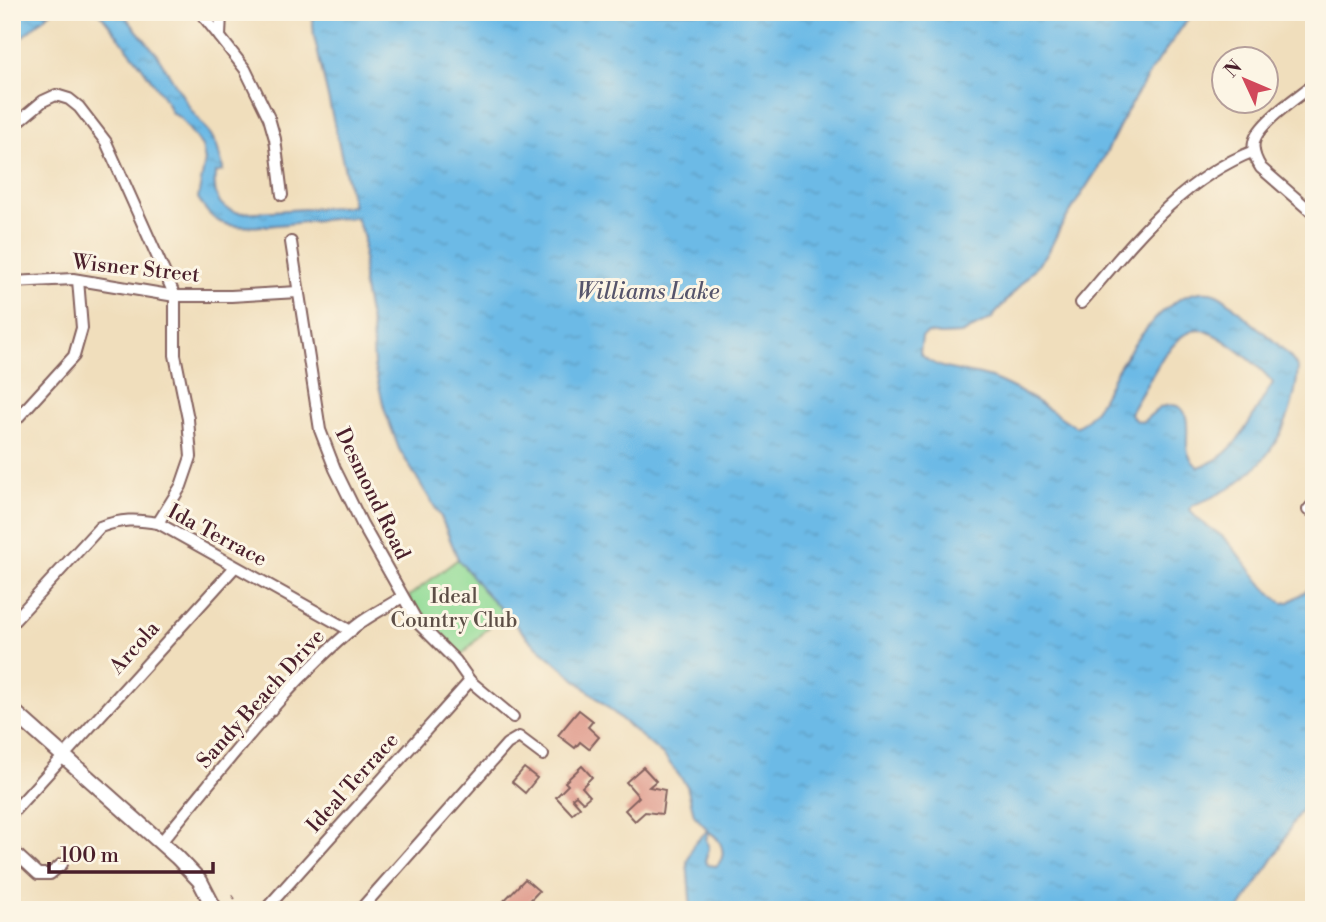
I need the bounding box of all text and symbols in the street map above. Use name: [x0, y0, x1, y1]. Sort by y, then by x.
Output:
north arrow: [1210, 46, 1280, 116]
text: N: [1220, 55, 1247, 83]
street label: Wisner Street: [70, 249, 202, 289]
water label: Williams Lake: [577, 278, 720, 306]
street label: Desmond Road: [329, 424, 415, 564]
street label: Ida Terrace: [163, 499, 271, 573]
park label: Ideal Country Club: [390, 584, 518, 634]
street label: Arcola: [104, 616, 166, 681]
street label: Sandy Beach Drive: [192, 624, 330, 774]
street label: Ideal Terrace: [301, 728, 405, 838]
scale bar: [49, 831, 214, 875]
text: 100 m: [60, 843, 119, 869]

